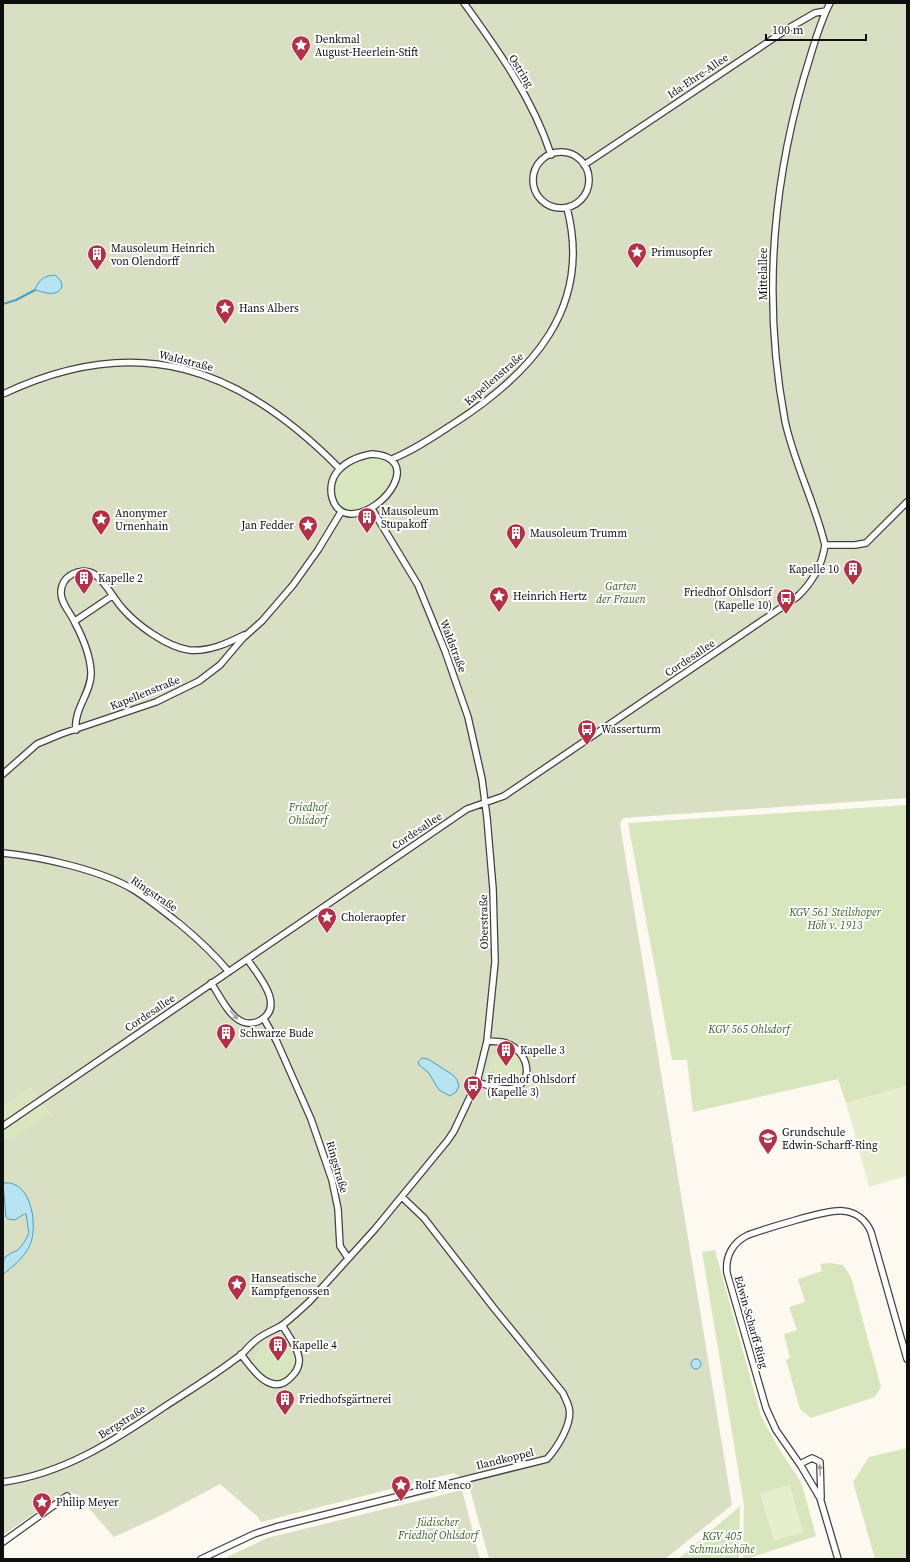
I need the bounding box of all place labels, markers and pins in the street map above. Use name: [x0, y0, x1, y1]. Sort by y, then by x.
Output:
place label: Denkmal August-Heerlein-Stift: [315, 32, 419, 60]
place icon: Denkmal August-Heerlein-Stift: [290, 34, 312, 62]
place label: Mausoleum Heinrich von Olendorff: [111, 241, 215, 269]
place icon: Primusopfer: [626, 241, 648, 269]
building icon: Mausoleum Heinrich von Olendorff: [86, 243, 108, 271]
place label: Primusopfer: [651, 245, 713, 260]
place icon: Hans Albers: [214, 297, 236, 325]
place label: Hans Albers: [239, 301, 299, 316]
place label: Mausoleum Stupakoff: [381, 504, 439, 532]
place label: Anonymer Urnenhain: [115, 506, 169, 534]
building icon: Mausoleum Stupakoff: [356, 506, 378, 534]
place icon: Anonymer Urnenhain: [90, 508, 112, 536]
place icon: Jan Fedder: [297, 514, 319, 542]
place label: Jan Fedder: [240, 518, 294, 533]
building icon: Mausoleum Trumm: [505, 522, 527, 550]
place label: Mausoleum Trumm: [530, 526, 627, 541]
building icon: Kapelle 10: [842, 558, 864, 586]
place label: Kapelle 10: [789, 562, 839, 577]
building icon: Kapelle 2: [73, 567, 95, 595]
place label: Kapelle 2: [98, 571, 143, 586]
place icon: Heinrich Hertz: [488, 585, 510, 613]
place label: Friedhof Ohlsdorf (Kapelle 10): [684, 585, 773, 613]
bus stop icon: Friedhof Ohlsdorf (Kapelle 10): [775, 587, 797, 615]
place label: Heinrich Hertz: [513, 589, 587, 604]
bus stop icon: Wasserturm: [576, 718, 598, 746]
place label: Wasserturm: [601, 722, 661, 737]
place icon: Choleraopfer: [316, 906, 338, 934]
place label: Choleraopfer: [341, 910, 406, 925]
building icon: Schwarze Bude: [215, 1022, 237, 1050]
place label: Schwarze Bude: [240, 1026, 314, 1041]
building icon: Kapelle 3: [495, 1039, 517, 1067]
place label: Kapelle 3: [520, 1043, 565, 1058]
place label: Friedhof Ohlsdorf (Kapelle 3): [487, 1072, 576, 1100]
bus stop icon: Friedhof Ohlsdorf (Kapelle 3): [462, 1074, 484, 1102]
place label: Grundschule Edwin-Scharff-Ring: [782, 1125, 878, 1153]
school or university icon: Grundschule Edwin-Scharff-Ring: [757, 1127, 779, 1155]
place label: Hanseatische Kampfgenossen: [251, 1271, 330, 1299]
place icon: Hanseatische Kampfgenossen: [226, 1273, 248, 1301]
building icon: Kapelle 4: [267, 1334, 289, 1362]
place label: Kapelle 4: [292, 1338, 337, 1353]
building icon: Friedhofsgärtnerei: [274, 1388, 296, 1416]
place label: Friedhofsgärtnerei: [299, 1392, 391, 1407]
place icon: Rolf Menco: [390, 1474, 412, 1502]
place label: Rolf Menco: [415, 1478, 471, 1493]
place icon: Philip Meyer: [31, 1491, 53, 1519]
place label: Philip Meyer: [56, 1495, 119, 1510]

